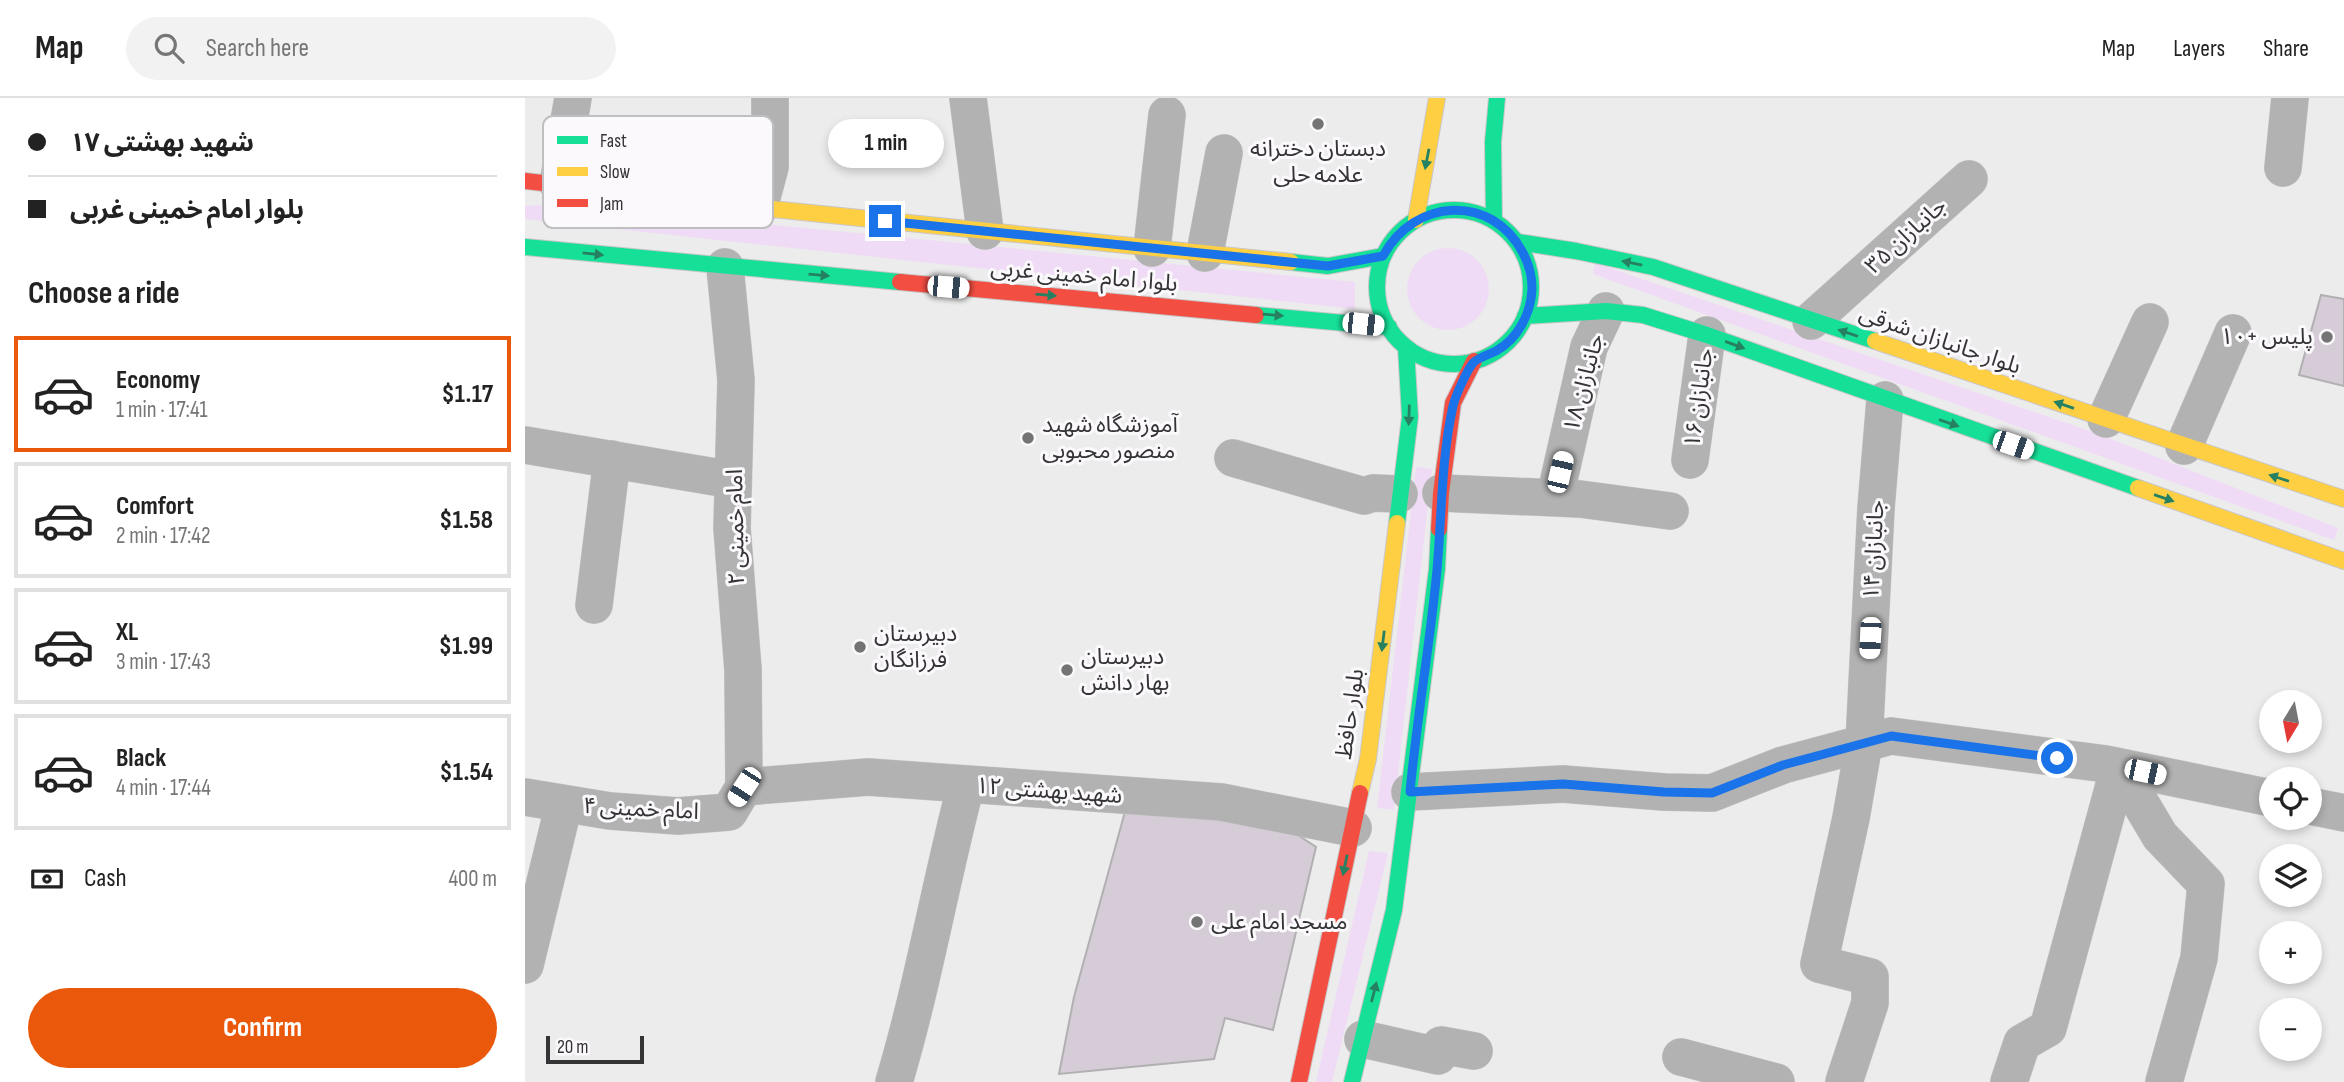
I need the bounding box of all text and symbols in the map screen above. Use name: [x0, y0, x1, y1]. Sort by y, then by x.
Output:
search box: [126, 17, 616, 80]
text: Map: [35, 28, 84, 68]
icon: search: [150, 29, 188, 67]
text: Search here: [206, 33, 309, 64]
text: Map: [2102, 34, 2135, 63]
text: Layers: [2173, 34, 2225, 63]
text: Share: [2263, 34, 2309, 63]
legend: [543, 116, 773, 228]
marker: دبستان دخترانه علامه حلی: [1310, 116, 1326, 132]
callout: 1 min: [827, 120, 943, 169]
text: شهید بهشتی ۱۷: [70, 128, 254, 159]
text: 1 min: [865, 129, 907, 157]
text: Fast: [600, 130, 627, 153]
place label: دبستان دخترانه علامه حلی: [1250, 135, 1386, 189]
one-way arrow: [1421, 148, 1432, 170]
text: Slow: [600, 161, 630, 184]
street label: جانبازان ۳۵: [1859, 192, 1953, 280]
text: Jam: [599, 193, 623, 216]
text: بلوار امام خمینی غربی: [70, 195, 304, 226]
route end: [869, 205, 901, 237]
one-way arrow: [582, 249, 604, 260]
street label: بلوار امام خمینی غربی: [989, 254, 1179, 301]
one-way arrow: [1621, 257, 1643, 268]
one-way arrow: [809, 270, 831, 281]
text: Choose a ride: [28, 274, 180, 313]
car: [927, 275, 970, 299]
one-way arrow: [1035, 290, 1057, 301]
street label: بلوار جانبازان شرقی: [1856, 299, 2024, 381]
one-way arrow: [1262, 310, 1284, 321]
car: [1342, 311, 1385, 337]
place label: پلیس +۱۰: [2220, 323, 2313, 351]
one-way arrow: [1837, 327, 1858, 338]
marker: پلیس +۱۰: [2319, 329, 2335, 345]
street label: جانبازان ۱۸: [1558, 331, 1610, 435]
one-way arrow: [1725, 340, 1746, 351]
street label: جانبازان ۱۶: [1678, 346, 1720, 450]
icon: car: [32, 363, 95, 426]
text: Economy: [116, 365, 200, 396]
text: $1.17: [441, 379, 493, 410]
text: 1 min · 17:41: [116, 396, 208, 424]
one-way arrow: [2053, 399, 2074, 410]
one-way arrow: [1403, 404, 1414, 426]
place label: آموزشگاه شهید منصور محبوبی: [1042, 411, 1179, 465]
one-way arrow: [1939, 418, 1960, 429]
car: [1990, 428, 2037, 462]
marker: آموزشگاه شهید منصور محبوبی: [1020, 430, 1036, 446]
car: [1546, 449, 1575, 495]
street label: امام خمینی ۲: [721, 469, 754, 585]
one-way arrow: [2269, 472, 2290, 482]
icon: car: [32, 489, 95, 552]
text: Comfort: [116, 491, 194, 522]
one-way arrow: [2153, 493, 2174, 504]
street label: جانبازان ۱۴: [1857, 499, 1891, 601]
text: $1.58: [439, 505, 493, 536]
text: 2 min · 17:42: [116, 522, 211, 550]
icon: car: [32, 615, 95, 678]
car: [1859, 616, 1882, 660]
text: XL: [116, 617, 138, 648]
place label: دبیرستان فرزانگان: [874, 620, 957, 674]
one-way arrow: [1377, 630, 1388, 652]
text: $1.99: [439, 631, 493, 662]
marker: دبیرستان فرزانگان: [852, 639, 868, 655]
place label: دبیرستان بهار دانش: [1081, 643, 1169, 697]
text: 3 min · 17:43: [116, 648, 211, 676]
marker: دبیرستان بهار دانش: [1059, 662, 1075, 678]
street label: بلوار حافظ: [1330, 667, 1370, 761]
north arrow: [2259, 690, 2322, 752]
map controls: [2259, 690, 2322, 1061]
icon: car: [32, 741, 95, 804]
route start: [2041, 742, 2073, 774]
text: Black: [116, 743, 166, 774]
text: $1.54: [439, 757, 493, 788]
car: [2123, 757, 2168, 787]
car: [724, 764, 765, 810]
button: locate: [2259, 767, 2322, 830]
street label: شهید بهشتی ۱۲: [975, 772, 1123, 810]
text: 4 min · 17:44: [116, 774, 211, 802]
street label: امام خمینی ۴: [582, 792, 700, 829]
button: layers: [2259, 844, 2322, 907]
one-way arrow: [1339, 854, 1350, 876]
icon: cash: [28, 860, 66, 898]
text: Cash: [84, 863, 127, 894]
text: 400 m: [448, 865, 497, 893]
place label: مسجد امام علی: [1211, 908, 1348, 939]
marker: مسجد امام علی: [1189, 914, 1205, 930]
button: +: [2259, 921, 2322, 984]
one-way arrow: [1369, 981, 1380, 1003]
button: Confirm: [28, 988, 497, 1068]
button: −: [2259, 998, 2322, 1061]
scale bar: [546, 1033, 644, 1065]
text: 20 m: [557, 1036, 589, 1059]

